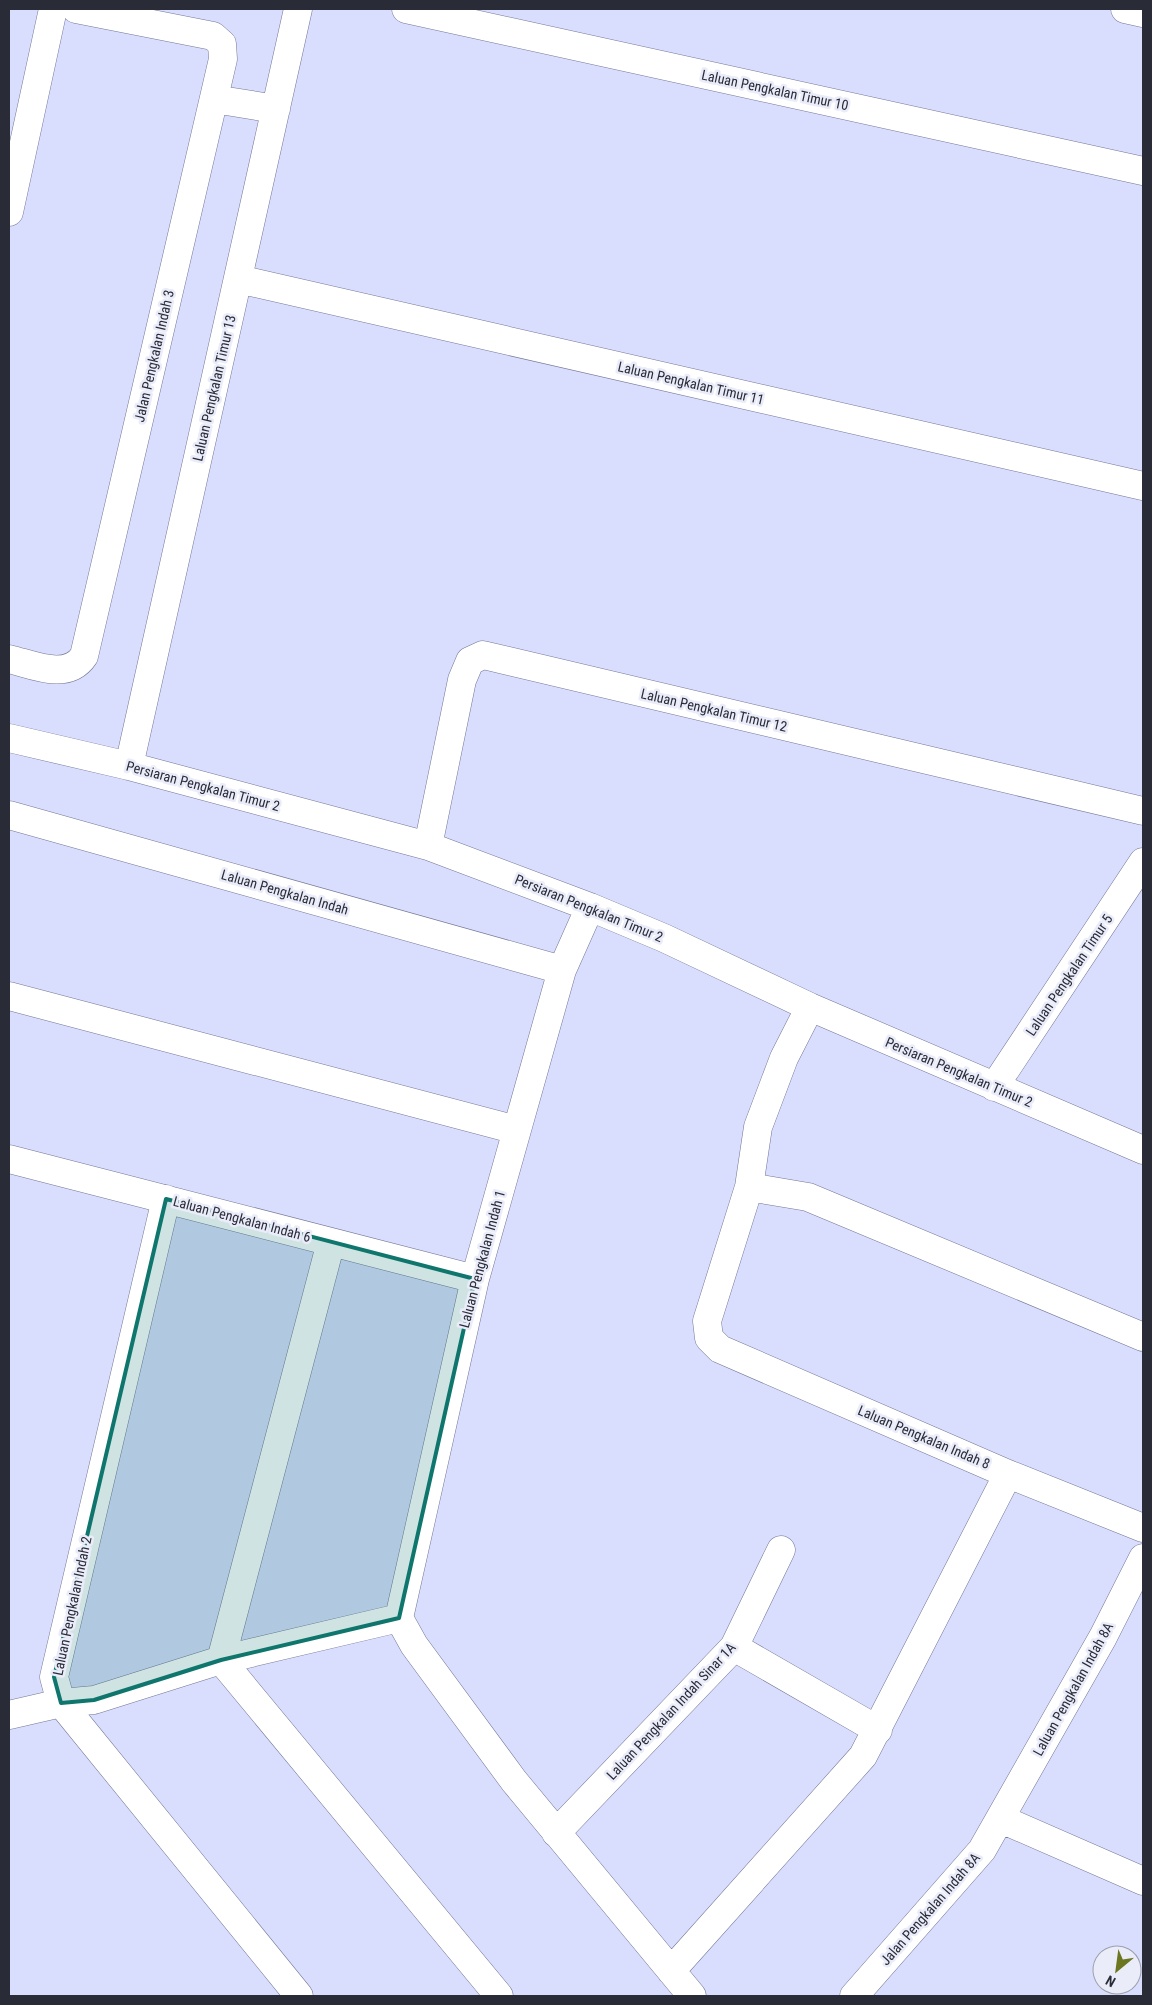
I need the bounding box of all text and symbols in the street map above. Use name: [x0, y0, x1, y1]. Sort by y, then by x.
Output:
street label: Laluan Pengkalan Timur 10: [700, 67, 850, 113]
street label: Jalan Pengkalan Indah 3: [131, 288, 177, 424]
street label: Laluan Pengkalan Timur 13: [189, 313, 239, 463]
street label: Laluan Pengkalan Timur 11: [616, 358, 766, 408]
street label: Laluan Pengkalan Timur 12: [639, 685, 789, 735]
street label: Persiaran Pengkalan Timur 2: [124, 758, 282, 814]
street label: Laluan Pengkalan Indah: [220, 866, 350, 918]
street label: Persiaran Pengkalan Timur 2: [513, 871, 665, 945]
street label: Laluan Pengkalan Timur 5: [1022, 911, 1116, 1039]
street label: Persiaran Pengkalan Timur 2: [883, 1034, 1035, 1110]
street label: Laluan Pengkalan Indah 1: [456, 1188, 508, 1330]
street label: Laluan Pengkalan Indah 6: [171, 1193, 313, 1245]
street label: Laluan Pengkalan Indah 8: [856, 1402, 992, 1472]
street label: Laluan Pengkalan Indah 2: [49, 1535, 95, 1677]
street label: Laluan Pengkalan Indah 8A: [1030, 1620, 1116, 1758]
street label: Laluan Pengkalan Indah Sinar 1A: [603, 1639, 739, 1783]
street label: Jalan Pengkalan Indah 8A: [877, 1850, 983, 1968]
north arrow: [1092, 1945, 1142, 1995]
text: N: [1103, 1972, 1118, 1990]

